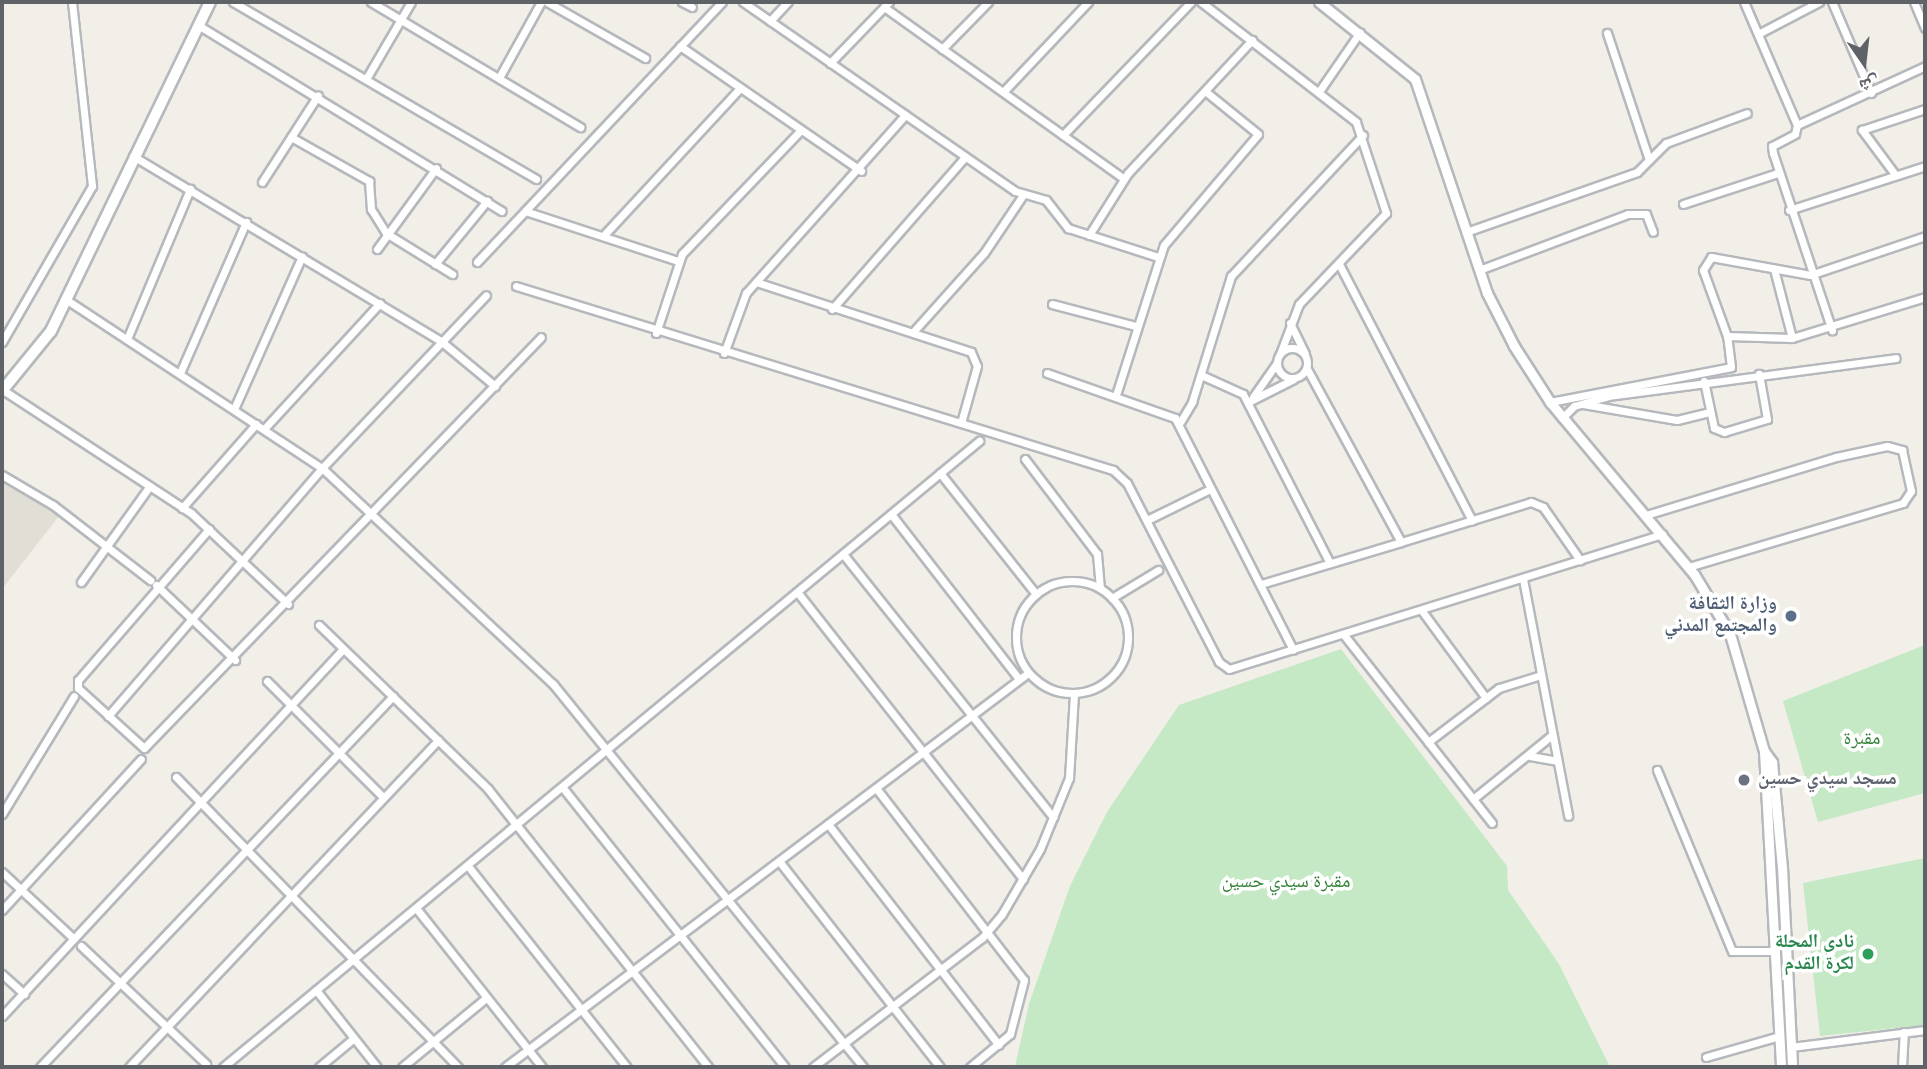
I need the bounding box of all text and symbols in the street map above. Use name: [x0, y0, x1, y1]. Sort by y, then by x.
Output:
north arrow: [1829, 28, 1899, 98]
text: ش: [1856, 69, 1882, 97]
place label: وزارة الثقافة والمجتمع المدني: [1664, 594, 1777, 638]
marker: وزارة الثقافة والمجتمع المدني: [1783, 608, 1799, 624]
park label: مقبرة: [1844, 729, 1880, 751]
place label: مسجد سيدي حسين: [1758, 769, 1897, 791]
marker: مسجد سيدي حسين: [1736, 772, 1752, 788]
park label: مقبرة سيدي حسين: [1222, 872, 1350, 894]
place label: نادي المحلة لكرة القدم: [1775, 932, 1854, 976]
marker: نادي المحلة لكرة القدم: [1860, 946, 1876, 962]

